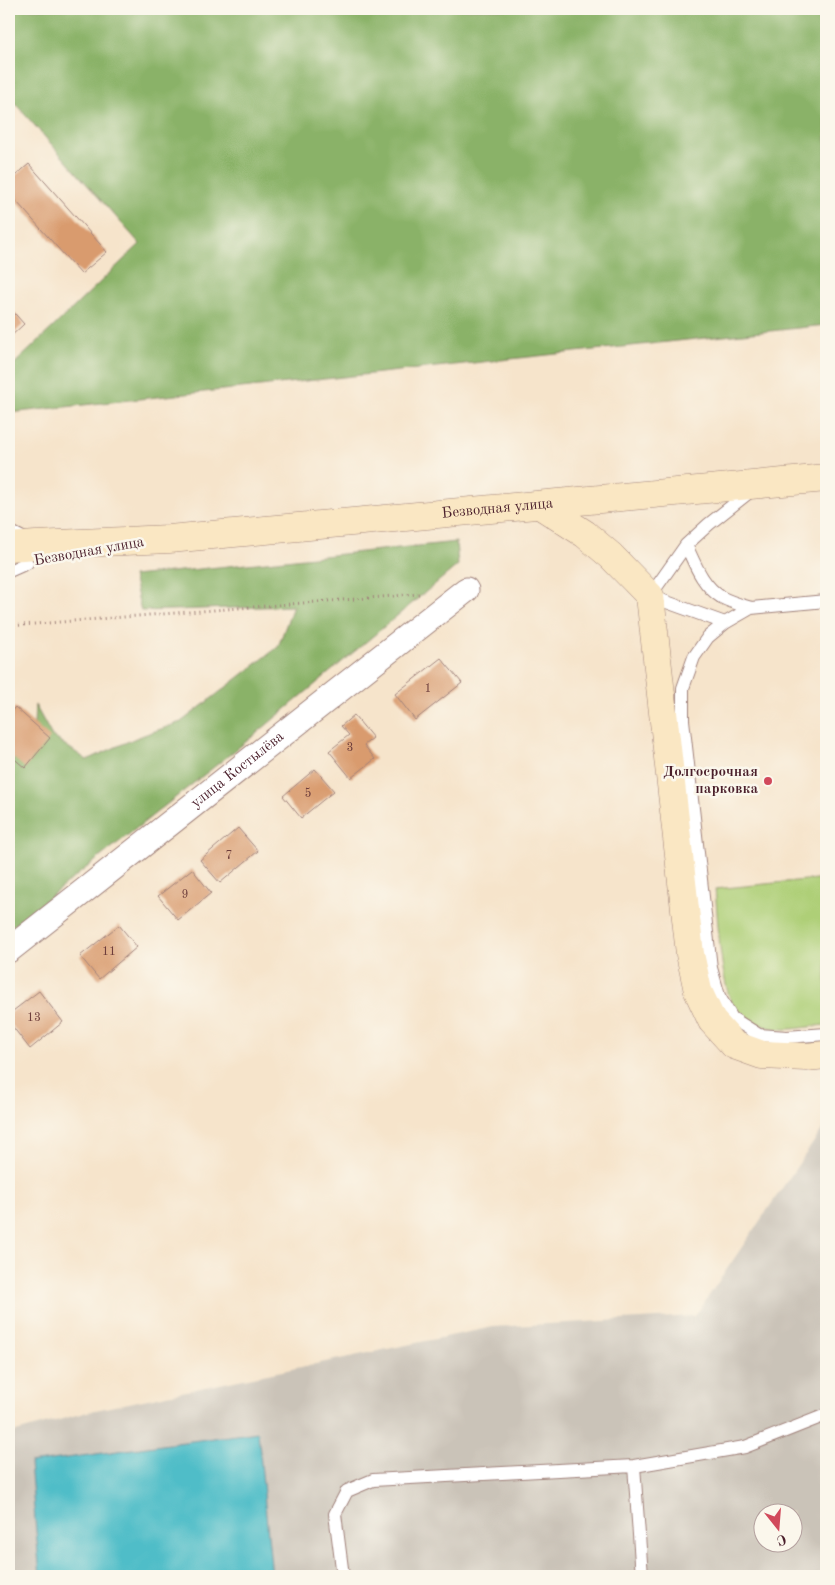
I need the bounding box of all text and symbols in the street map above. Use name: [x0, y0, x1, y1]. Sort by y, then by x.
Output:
street label: Безводная улица: [441, 496, 554, 521]
street label: Безводная улица: [33, 535, 146, 569]
house number: 1: [425, 683, 431, 695]
street label: улица Костылёва: [188, 729, 287, 811]
house number: 3: [347, 742, 353, 754]
place label: Долгосрочная парковка: [663, 765, 758, 797]
marker: Долгосрочная парковка: [762, 775, 774, 787]
house number: 5: [305, 787, 312, 800]
house number: 7: [226, 850, 232, 862]
house number: 9: [182, 889, 188, 901]
house number: 11: [102, 946, 116, 958]
house number: 13: [27, 1012, 41, 1024]
north arrow: [752, 1502, 802, 1552]
text: С: [775, 1531, 788, 1548]

